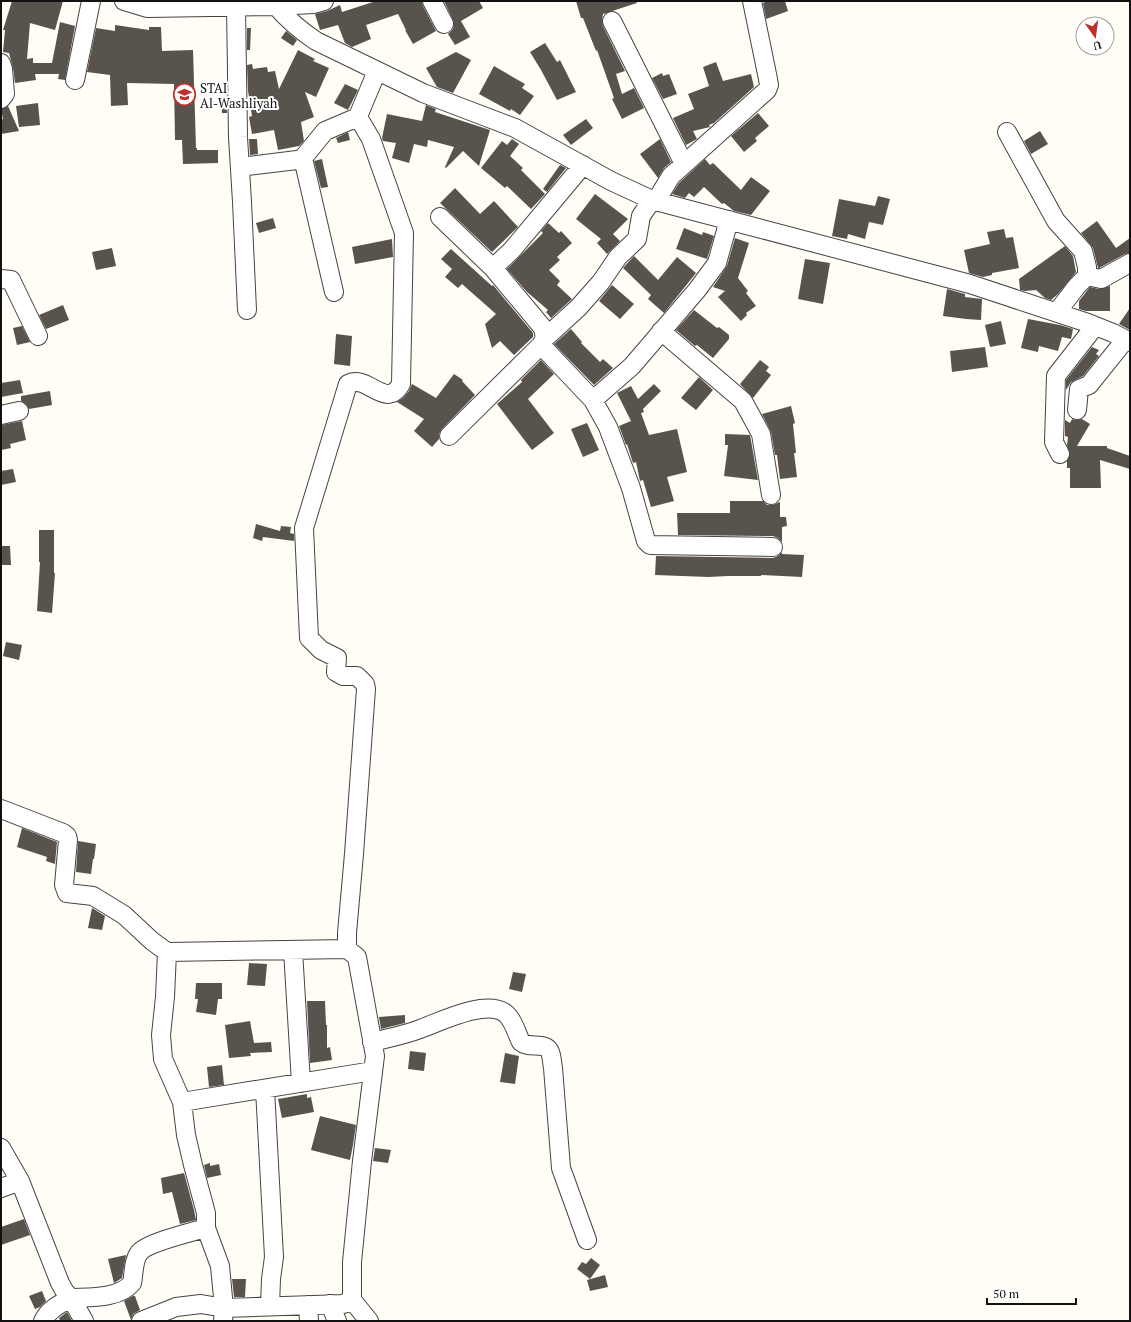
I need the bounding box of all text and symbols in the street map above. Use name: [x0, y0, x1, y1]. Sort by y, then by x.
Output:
north arrow: [1075, 16, 1115, 56]
text: U: [1092, 38, 1103, 53]
place label: STAI Al-Washliyah: [200, 79, 278, 112]
school or university icon: STAI Al-Washliyah: [171, 82, 197, 108]
scale bar: [987, 1280, 1076, 1306]
text: 50 m: [993, 1286, 1020, 1301]

